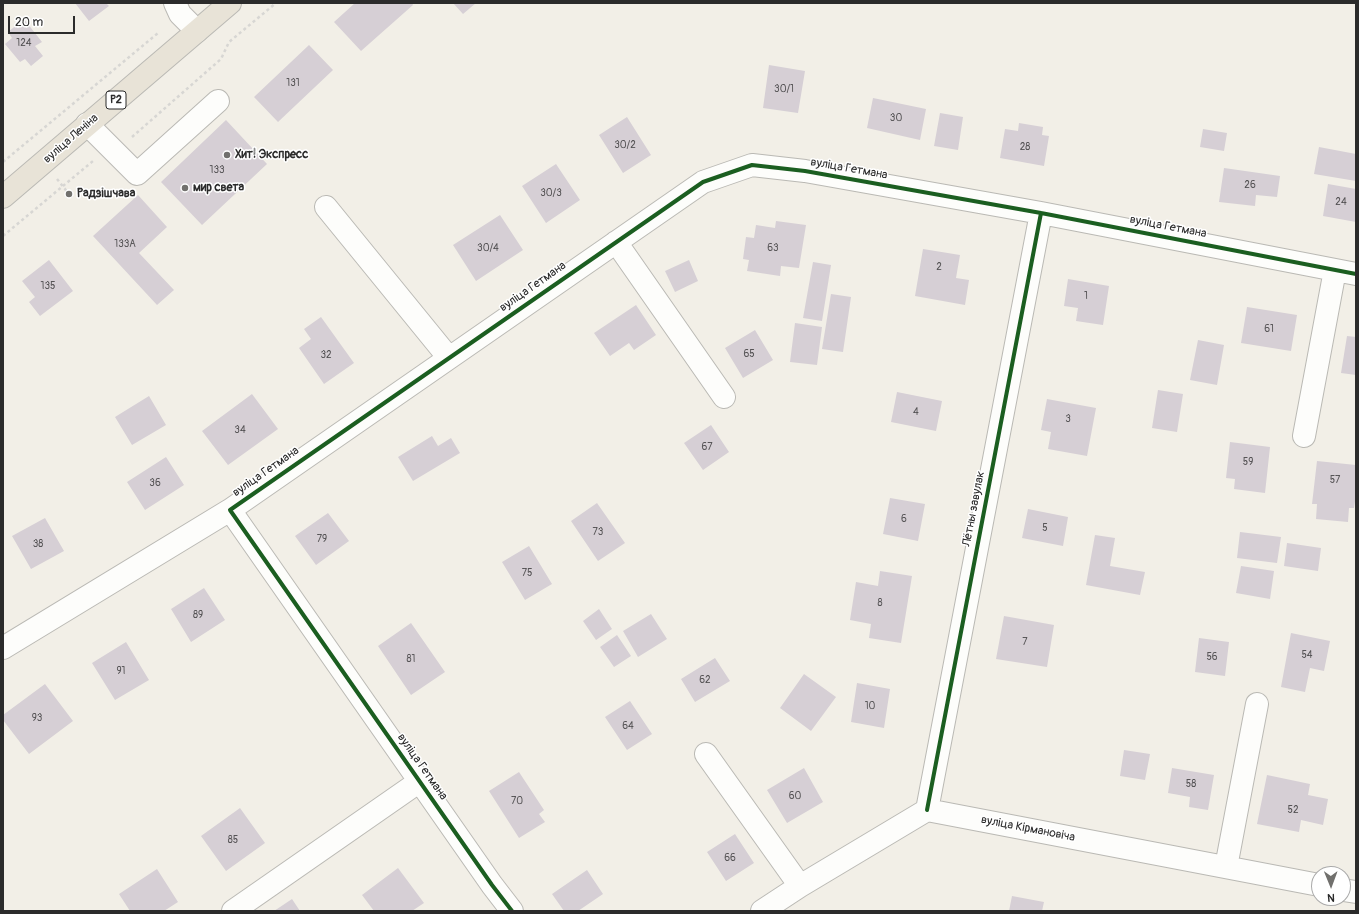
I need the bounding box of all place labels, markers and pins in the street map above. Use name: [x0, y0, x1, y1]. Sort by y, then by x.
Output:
place label: Хит! Экспресс: [235, 148, 308, 162]
marker: Хит! Экспресс: [222, 150, 232, 160]
place label: мир света: [193, 181, 244, 195]
marker: мир света: [180, 183, 190, 193]
place label: Радзішчава: [77, 187, 135, 201]
marker: Радзішчава: [64, 189, 74, 199]

